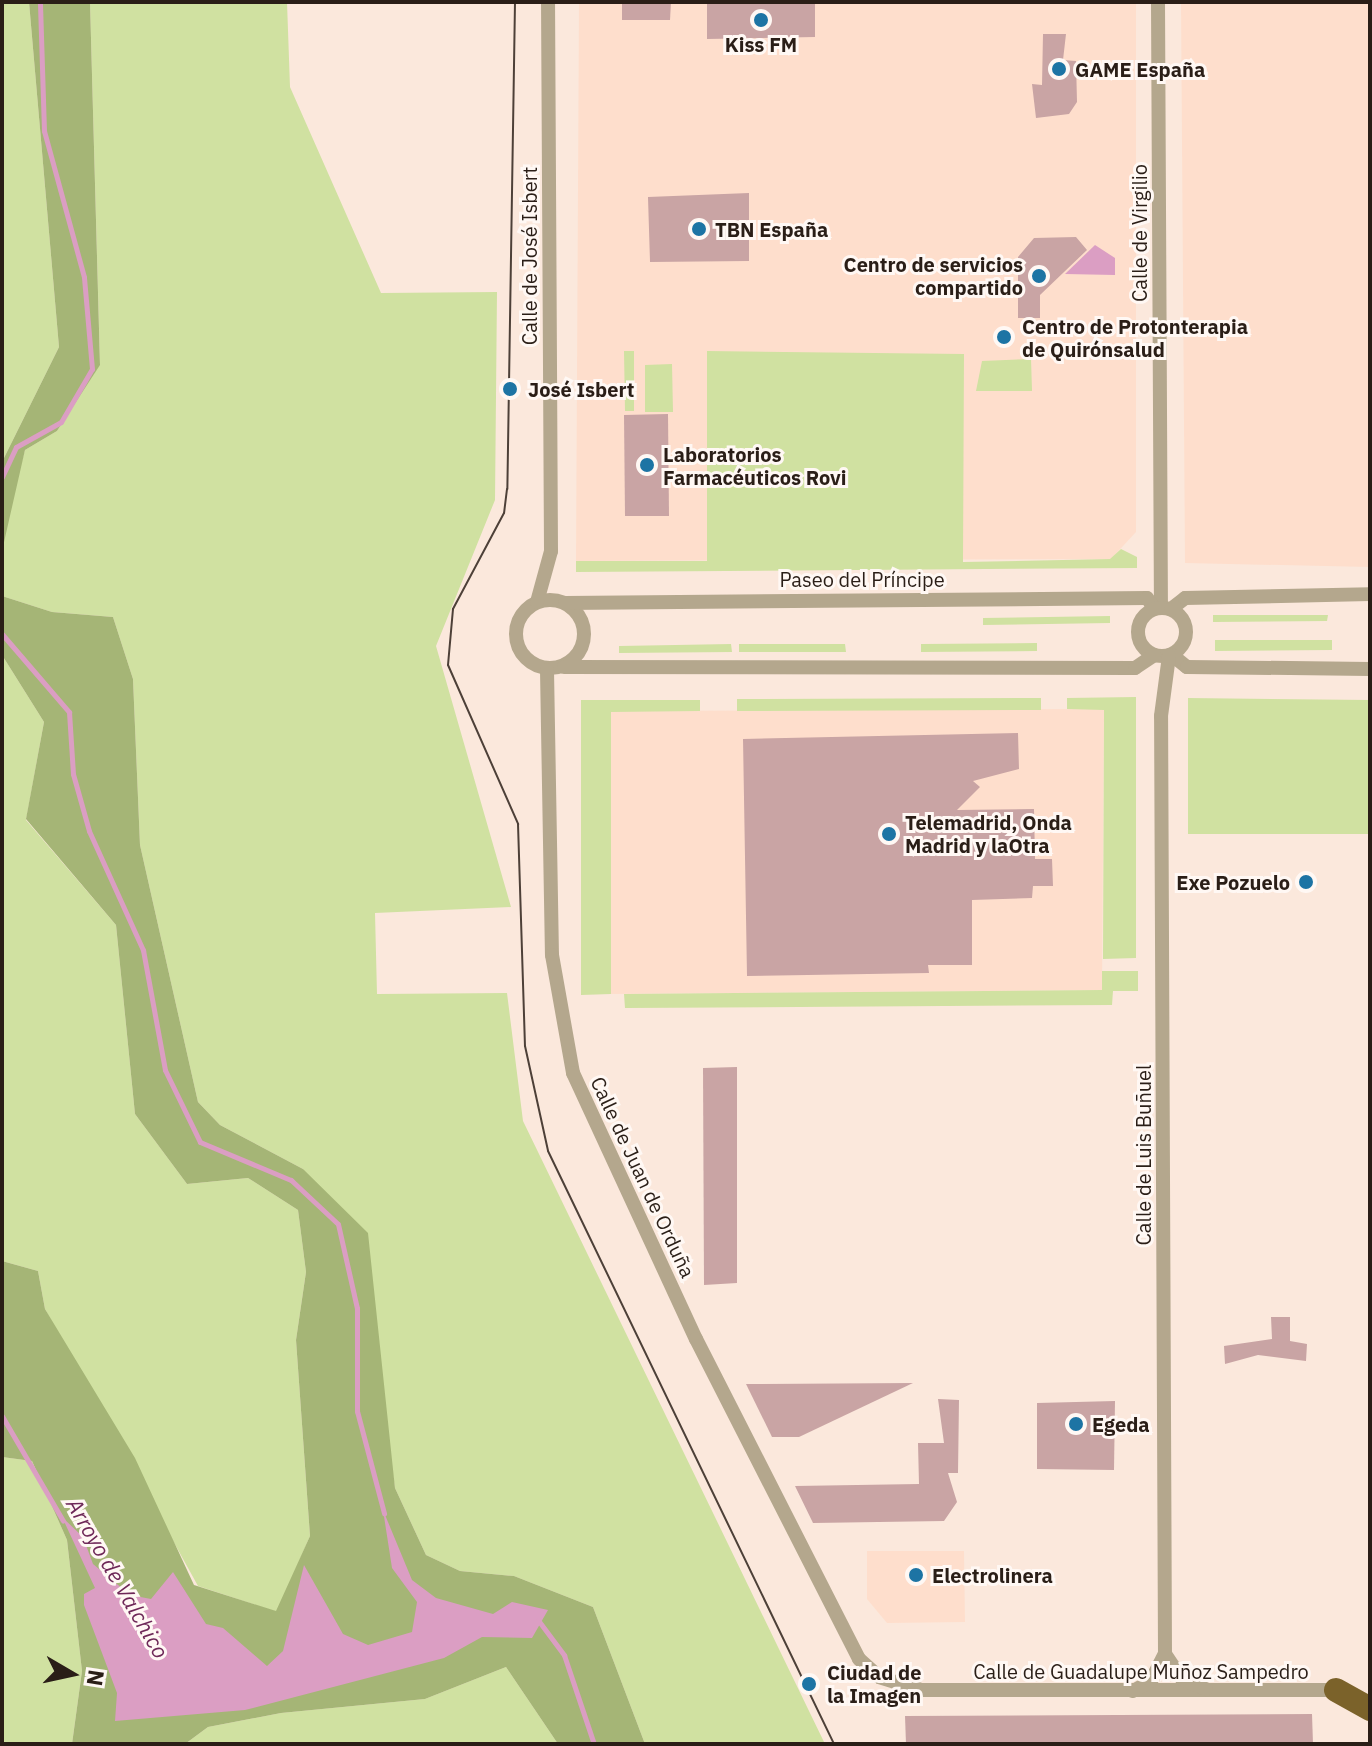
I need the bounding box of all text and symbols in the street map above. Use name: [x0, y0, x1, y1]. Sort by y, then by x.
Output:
marker: Kiss FM: [752, 11, 770, 29]
place label: Kiss FM: [725, 32, 797, 56]
place label: GAME España: [1075, 57, 1205, 81]
marker: GAME España: [1050, 60, 1068, 78]
street label: Calle de Virgilio: [1127, 164, 1151, 302]
street label: Calle de José Isbert: [517, 167, 541, 345]
place label: TBN España: [715, 217, 828, 241]
marker: TBN España: [690, 220, 708, 238]
place label: Centro de servicios compartido: [844, 252, 1023, 299]
marker: Centro de servicios compartido: [1030, 267, 1048, 285]
place label: Centro de Protonterapia de Quirónsalud: [1022, 314, 1248, 361]
marker: Centro de Protonterapia de Quirónsalud: [993, 326, 1015, 348]
place label: José Isbert: [528, 377, 634, 401]
marker: José Isbert: [499, 378, 521, 400]
place label: Laboratorios Farmacéuticos Rovi: [663, 442, 846, 489]
marker: Laboratorios Farmacéuticos Rovi: [638, 456, 656, 474]
street label: Paseo del Príncipe: [779, 567, 945, 591]
place label: Telemadrid, Onda Madrid y laOtra: [905, 810, 1072, 857]
marker: Telemadrid, Onda Madrid y laOtra: [880, 825, 898, 843]
place label: Exe Pozuelo: [1176, 870, 1290, 894]
marker: Exe Pozuelo: [1297, 873, 1315, 891]
street label: Calle de Luis Buñuel: [1131, 1064, 1155, 1246]
street label: Calle de Juan de Orduña: [586, 1073, 700, 1281]
place label: Egeda: [1092, 1412, 1150, 1436]
marker: Egeda: [1067, 1415, 1085, 1433]
water label: Arroyo de Valchico: [61, 1493, 175, 1663]
place label: Electrolinera: [932, 1563, 1053, 1587]
marker: Electrolinera: [907, 1566, 925, 1584]
north arrow: [32, 1634, 112, 1714]
street label: Calle de Guadalupe Muñoz Sampedro: [973, 1659, 1309, 1683]
place label: Ciudad de la Imagen: [827, 1660, 921, 1707]
text: N: [81, 1668, 112, 1688]
marker: Ciudad de la Imagen: [798, 1673, 820, 1695]

